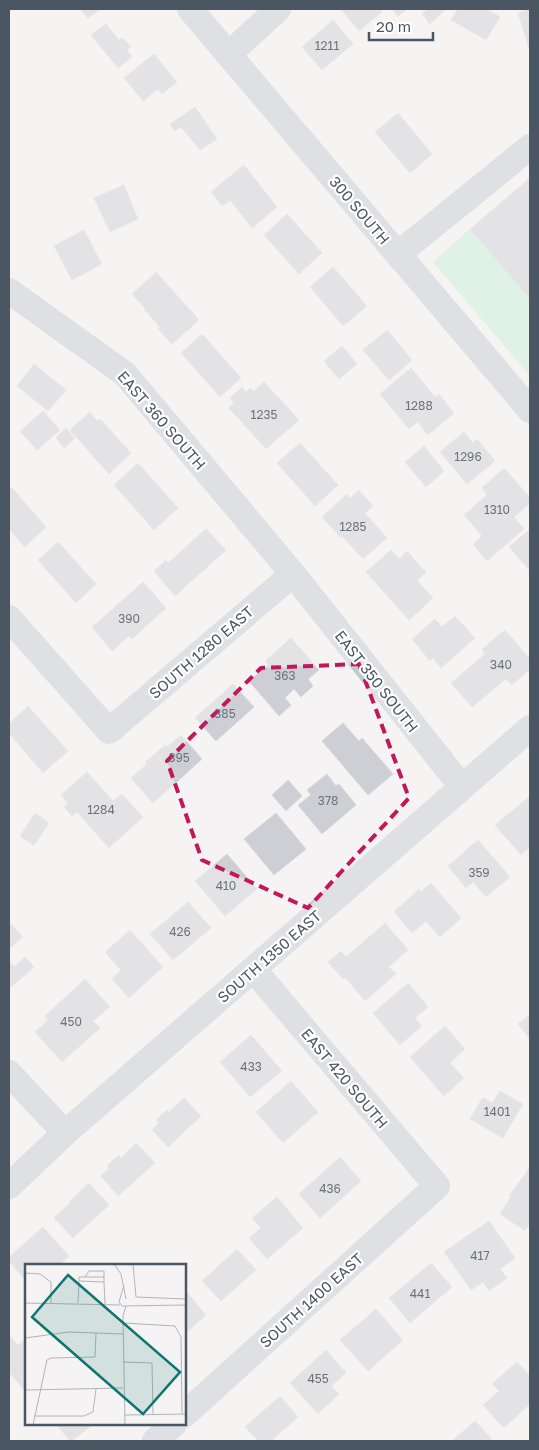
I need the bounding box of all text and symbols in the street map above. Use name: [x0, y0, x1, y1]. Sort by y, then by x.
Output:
scale bar: [369, 10, 433, 42]
text: 20 m: [376, 17, 411, 35]
house number: 1211: [315, 38, 339, 53]
street label: 300 SOUTH: [326, 172, 394, 248]
street label: EAST 360 SOUTH: [114, 367, 210, 473]
house number: 1288: [405, 398, 433, 413]
house number: 1235: [251, 407, 277, 422]
house number: 1296: [454, 449, 482, 464]
house number: 1310: [484, 502, 510, 517]
house number: 1285: [339, 519, 367, 534]
street label: SOUTH 1280 EAST: [145, 602, 257, 702]
house number: 390: [118, 611, 140, 626]
street label: EAST 350 SOUTH: [332, 626, 422, 736]
house number: 340: [490, 657, 512, 672]
house number: 363: [274, 668, 296, 683]
house number: 385: [214, 706, 236, 721]
house number: 395: [168, 750, 190, 765]
house number: 378: [318, 793, 338, 808]
house number: 1284: [87, 802, 115, 817]
house number: 359: [468, 865, 490, 880]
house number: 410: [216, 878, 236, 893]
street label: SOUTH 1350 EAST: [213, 906, 325, 1006]
house number: 426: [169, 924, 191, 939]
house number: 450: [60, 1014, 82, 1029]
street label: EAST 420 SOUTH: [298, 1024, 392, 1132]
house number: 433: [240, 1059, 262, 1074]
house number: 1401: [484, 1104, 510, 1119]
house number: 436: [319, 1181, 341, 1196]
house number: 417: [470, 1248, 490, 1263]
street label: SOUTH 1400 EAST: [256, 1249, 366, 1351]
inset map: [25, 1264, 186, 1425]
house number: 441: [410, 1286, 430, 1301]
house number: 455: [307, 1371, 329, 1386]

